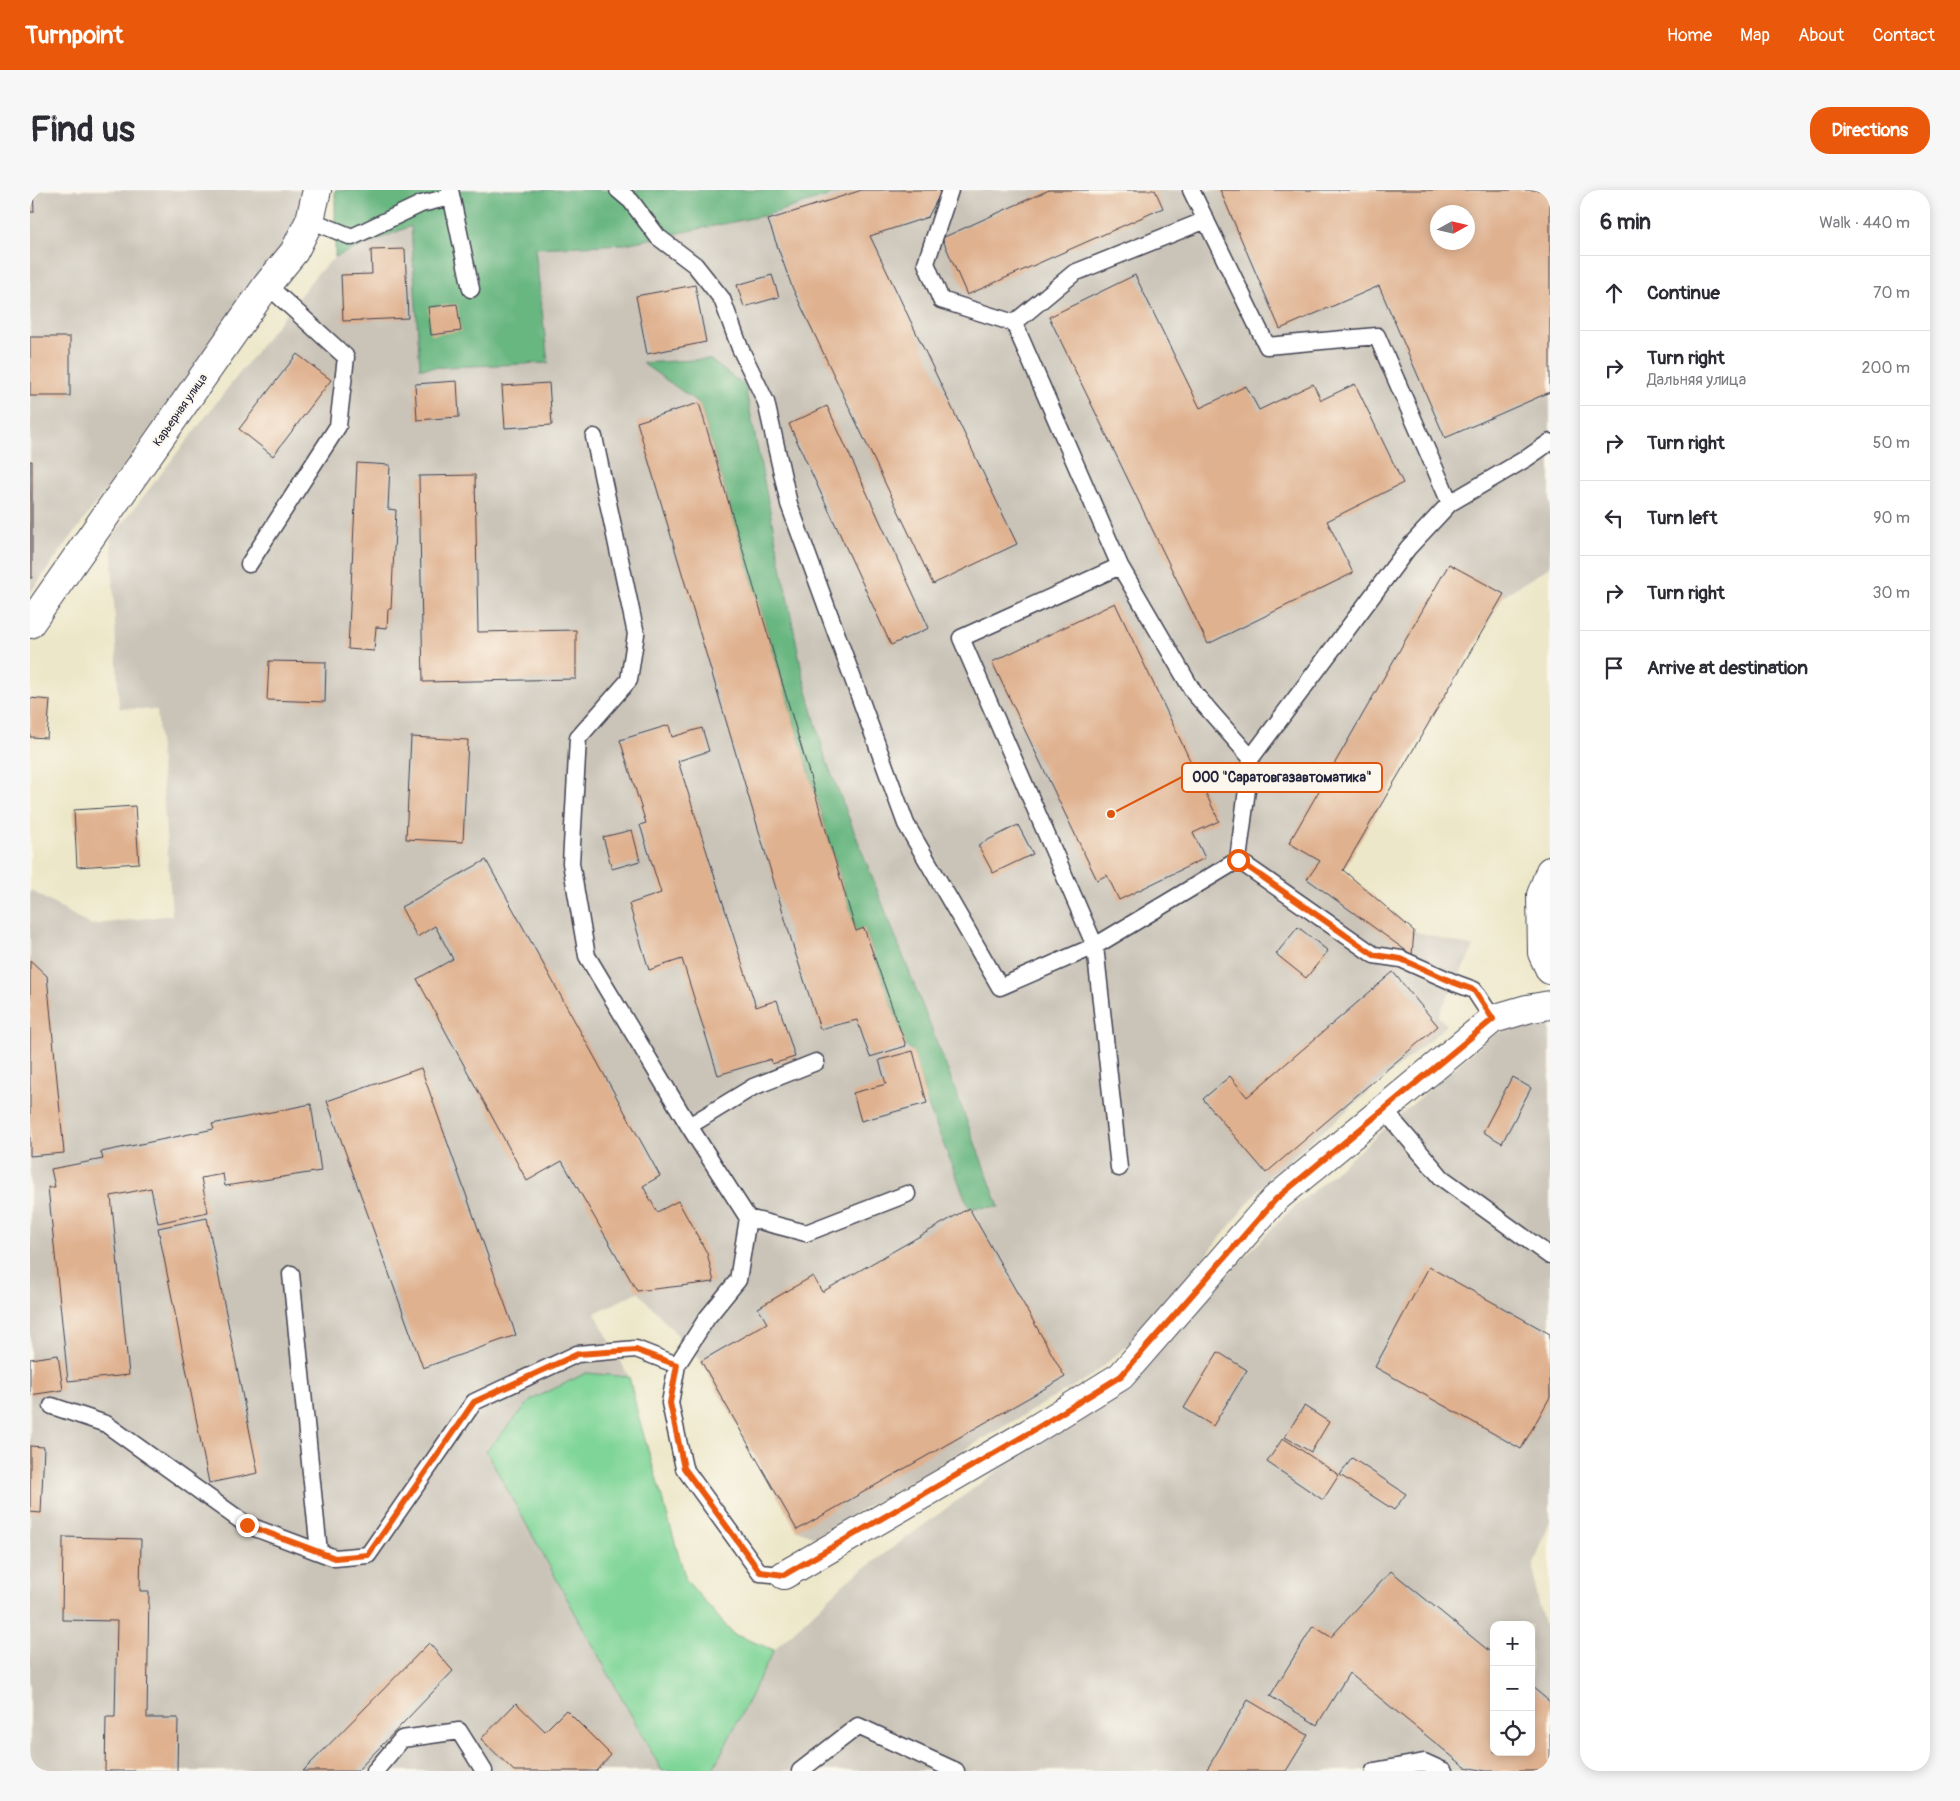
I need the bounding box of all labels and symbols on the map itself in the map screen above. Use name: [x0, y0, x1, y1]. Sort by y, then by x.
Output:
north arrow: [1430, 205, 1475, 250]
street label: Карьерная улица: [150, 371, 211, 449]
callout: ООО "Саратовгазавтоматика": [1182, 763, 1382, 792]
text: ООО "Саратовгазавтоматика": [1192, 769, 1372, 786]
route start: [1227, 849, 1250, 872]
route end: [236, 1514, 259, 1537]

